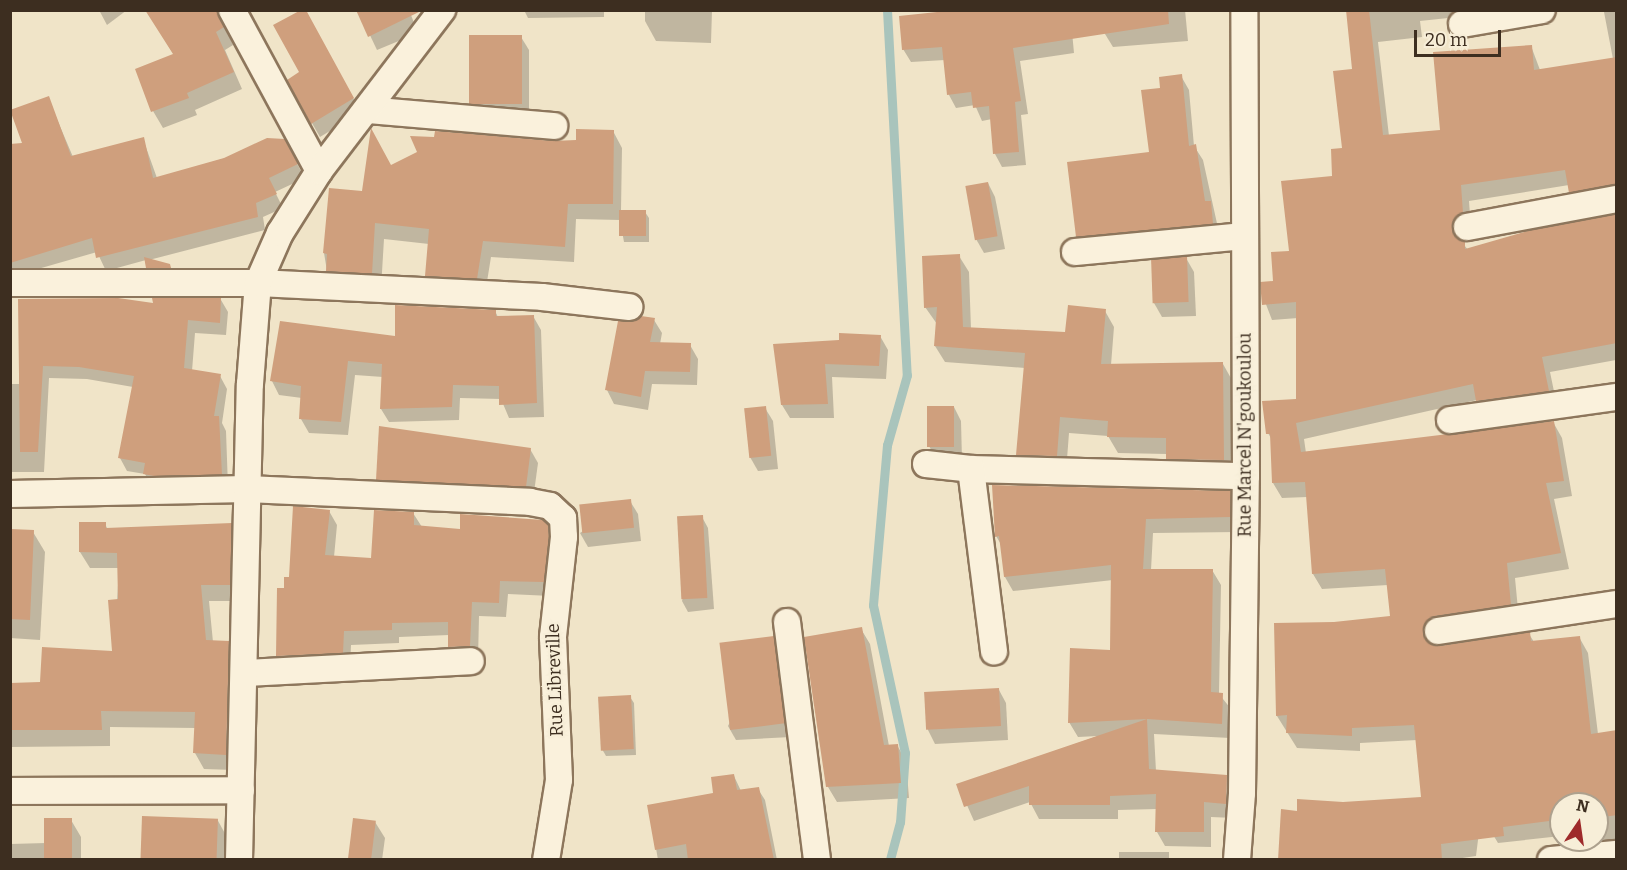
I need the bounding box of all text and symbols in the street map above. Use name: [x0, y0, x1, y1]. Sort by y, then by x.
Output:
scale bar: [1417, 18, 1504, 56]
text: 20 m: [1425, 29, 1467, 51]
street label: Rue Marcel N'goukoulou: [1234, 333, 1256, 537]
street label: Rue Libreville: [542, 623, 568, 737]
north arrow: [1549, 792, 1609, 852]
text: N: [1575, 795, 1591, 817]

